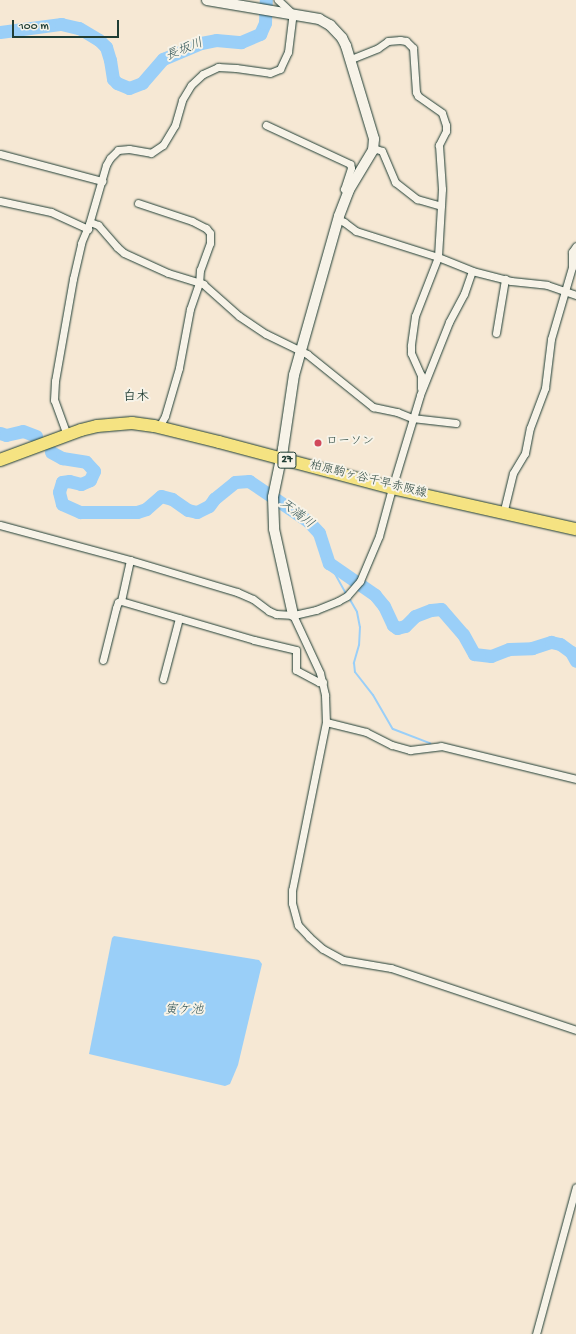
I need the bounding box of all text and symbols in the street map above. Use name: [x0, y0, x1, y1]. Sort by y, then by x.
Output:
scale bar: [14, 12, 121, 38]
text: 100 m: [19, 20, 49, 34]
water label: 長坂川: [164, 36, 206, 66]
district label: 白木: [123, 390, 149, 406]
place label: ローソン: [326, 436, 374, 450]
marker: ローソン: [313, 438, 323, 448]
road number: 27: [277, 451, 297, 469]
street label: 柏原駒ヶ谷千早赤阪線: [308, 459, 428, 503]
water label: 天満川: [276, 497, 316, 533]
water label: 寅ケ池: [165, 1003, 203, 1019]

